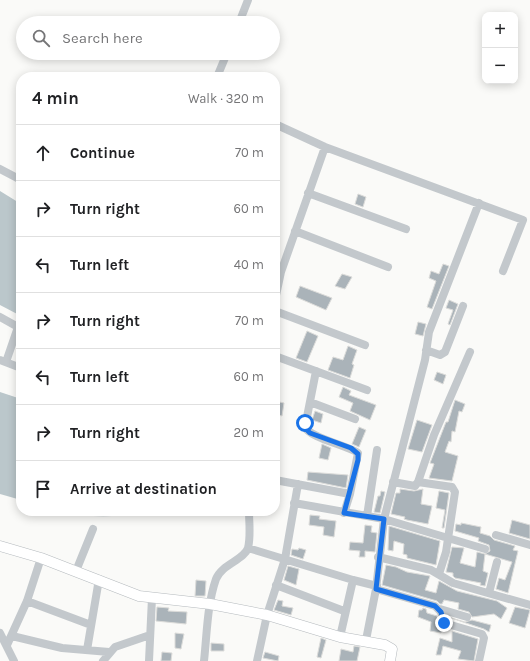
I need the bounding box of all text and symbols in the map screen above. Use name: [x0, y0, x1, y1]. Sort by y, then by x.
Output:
map controls: [482, 12, 518, 84]
button: +: [482, 12, 518, 48]
search box: [16, 16, 280, 60]
icon: search: [30, 27, 52, 49]
text: Search here: [62, 29, 143, 47]
button: −: [482, 48, 518, 84]
text: 4 min: [32, 88, 79, 108]
text: Walk · 320 m: [188, 91, 264, 106]
icon: ahead: [32, 142, 54, 164]
text: Continue: [70, 144, 135, 162]
text: 70 m: [235, 145, 264, 160]
icon: right: [32, 198, 54, 220]
text: Turn right: [70, 200, 140, 218]
text: 60 m: [234, 201, 264, 216]
icon: left: [32, 254, 54, 276]
text: Turn left: [70, 256, 129, 274]
text: 40 m: [234, 257, 264, 272]
icon: right: [32, 310, 54, 332]
text: Turn right: [70, 312, 140, 330]
text: 70 m: [235, 313, 264, 328]
icon: left: [32, 366, 54, 388]
text: Turn left: [70, 368, 129, 386]
text: 60 m: [234, 369, 264, 384]
route start: [296, 414, 314, 432]
icon: right: [32, 422, 54, 444]
text: Turn right: [70, 424, 140, 442]
text: 20 m: [234, 425, 264, 440]
icon: arrive: [32, 478, 54, 500]
text: Arrive at destination: [70, 480, 217, 498]
route end: [435, 614, 453, 632]

